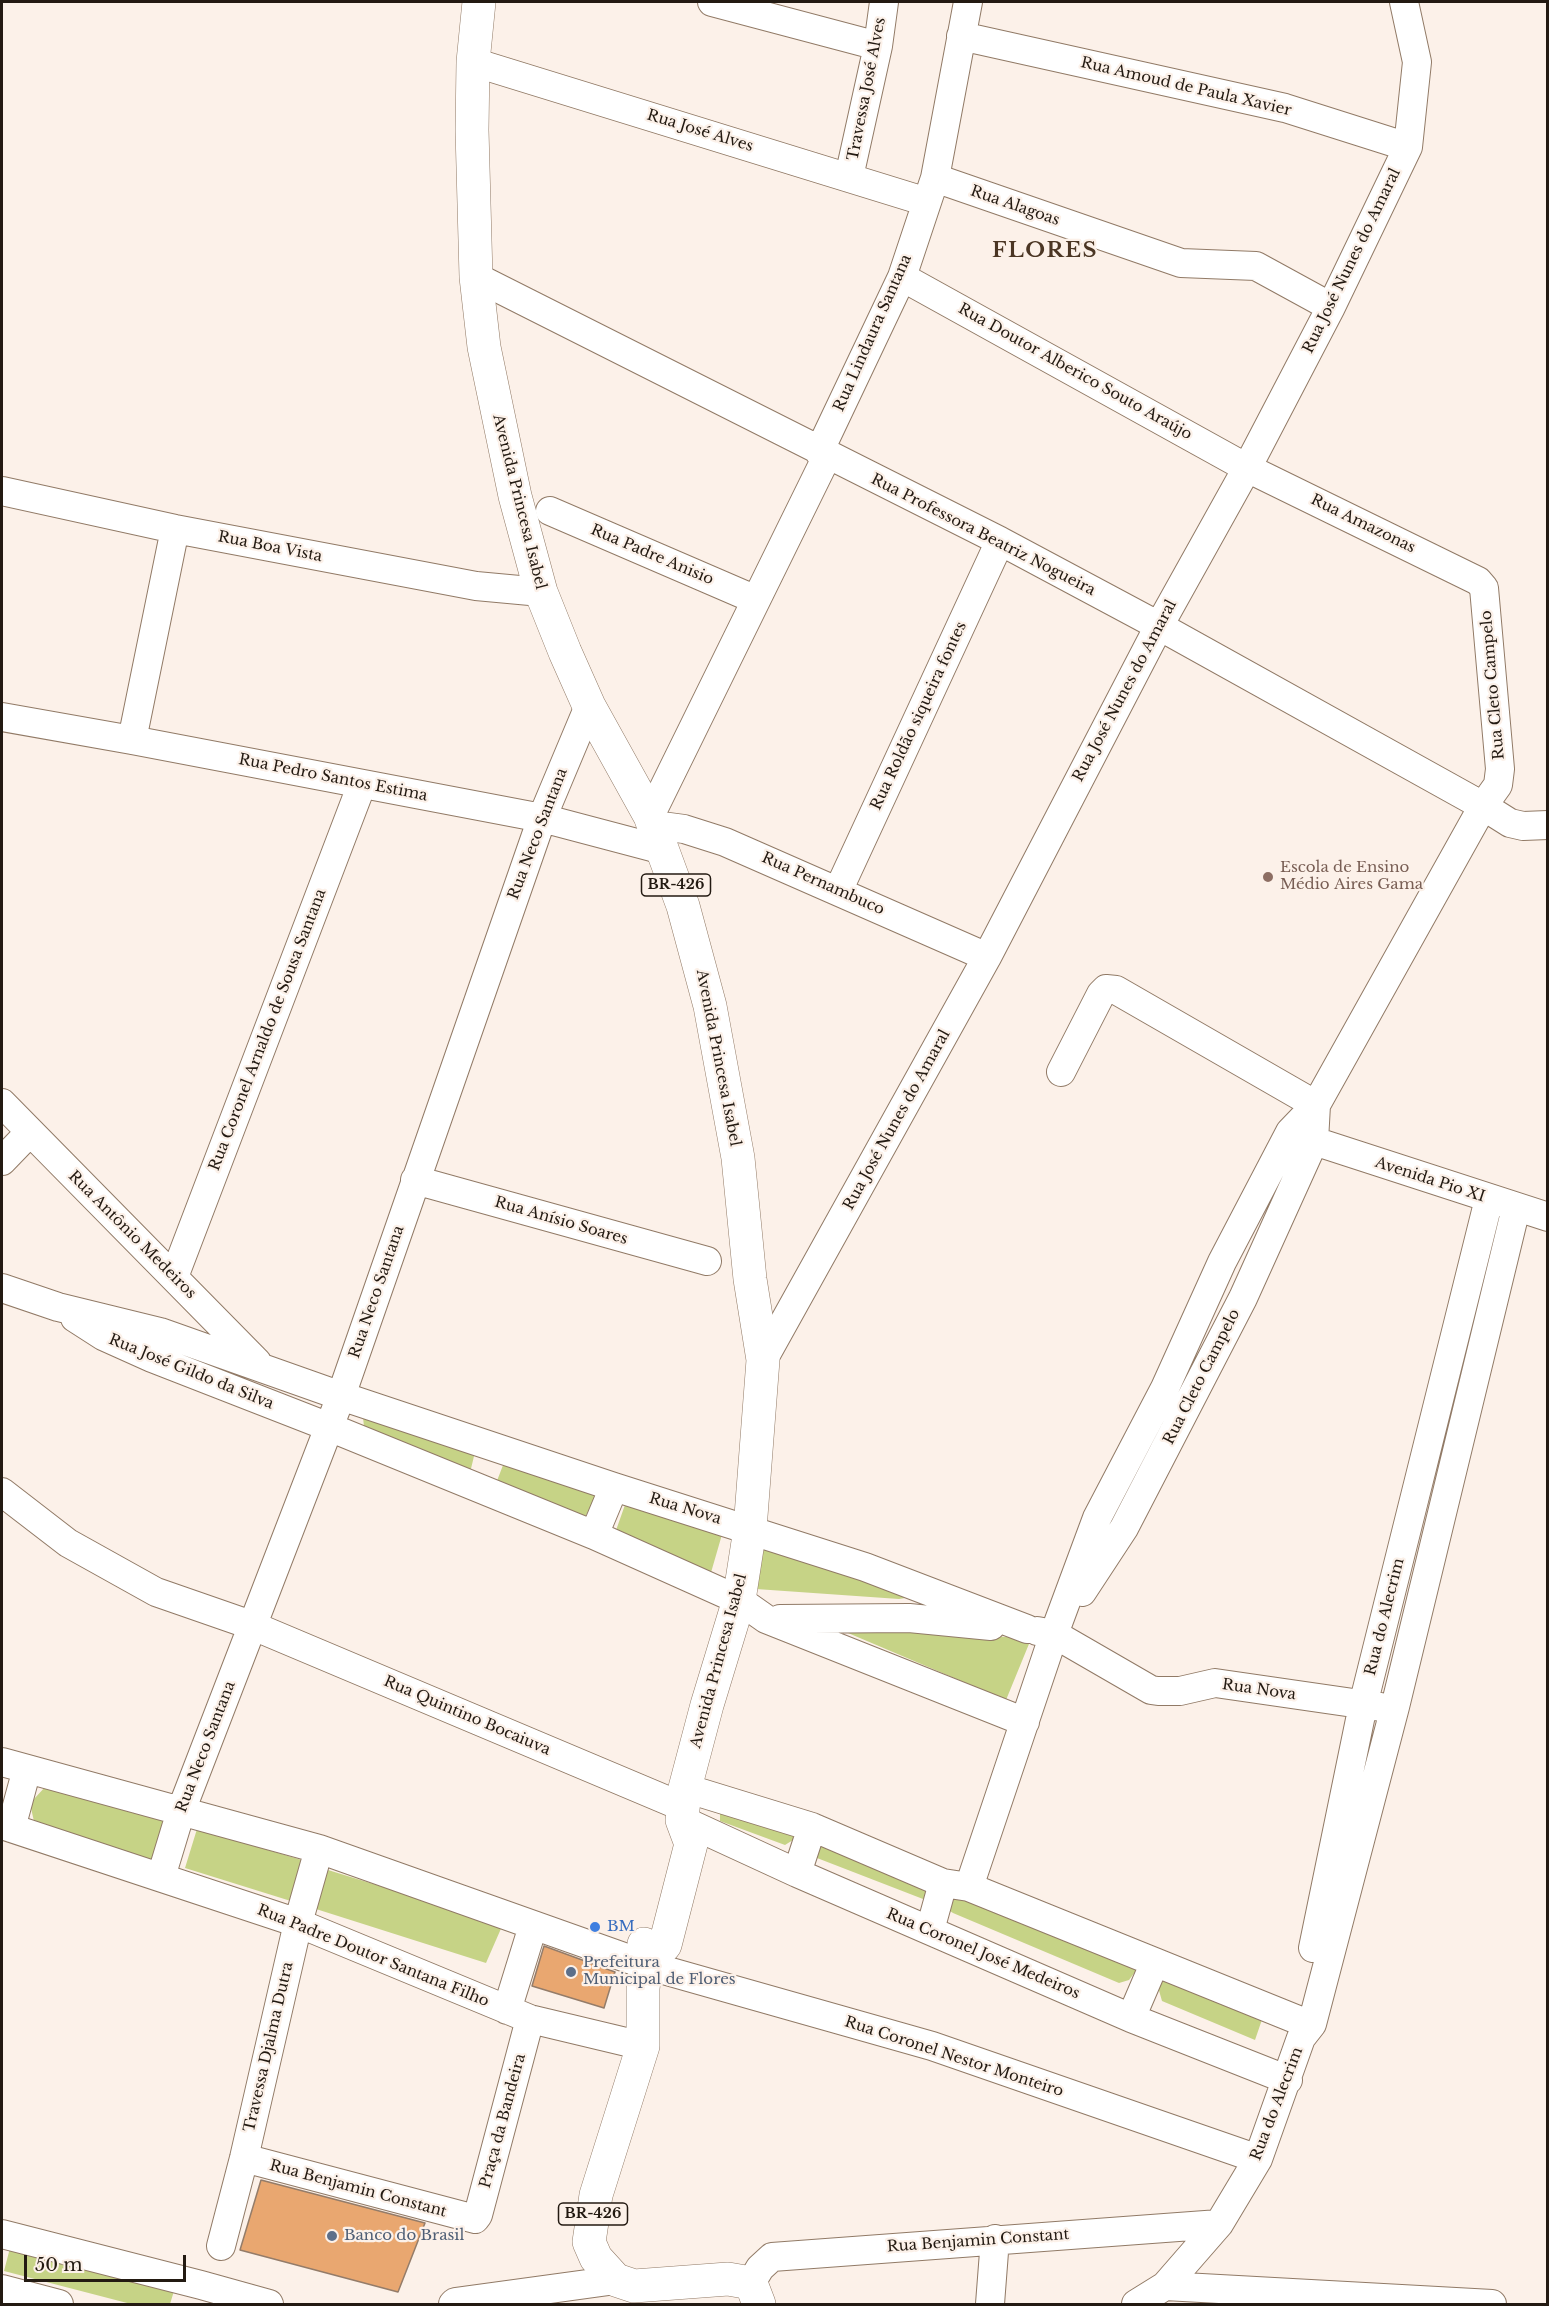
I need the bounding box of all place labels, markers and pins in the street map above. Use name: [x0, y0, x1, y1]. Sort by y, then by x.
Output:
place label: Escola de Ensino Médio Aires Gama: [1280, 859, 1423, 894]
marker: Escola de Ensino Médio Aires Gama: [1261, 870, 1275, 884]
place label: BM: [607, 1918, 635, 1936]
marker: BM: [588, 1920, 602, 1934]
place label: Prefeitura Municipal de Flores: [583, 1954, 736, 1989]
marker: Prefeitura Municipal de Flores: [564, 1965, 578, 1979]
place label: Banco do Brasil: [344, 2227, 464, 2245]
marker: Banco do Brasil: [325, 2229, 339, 2243]

